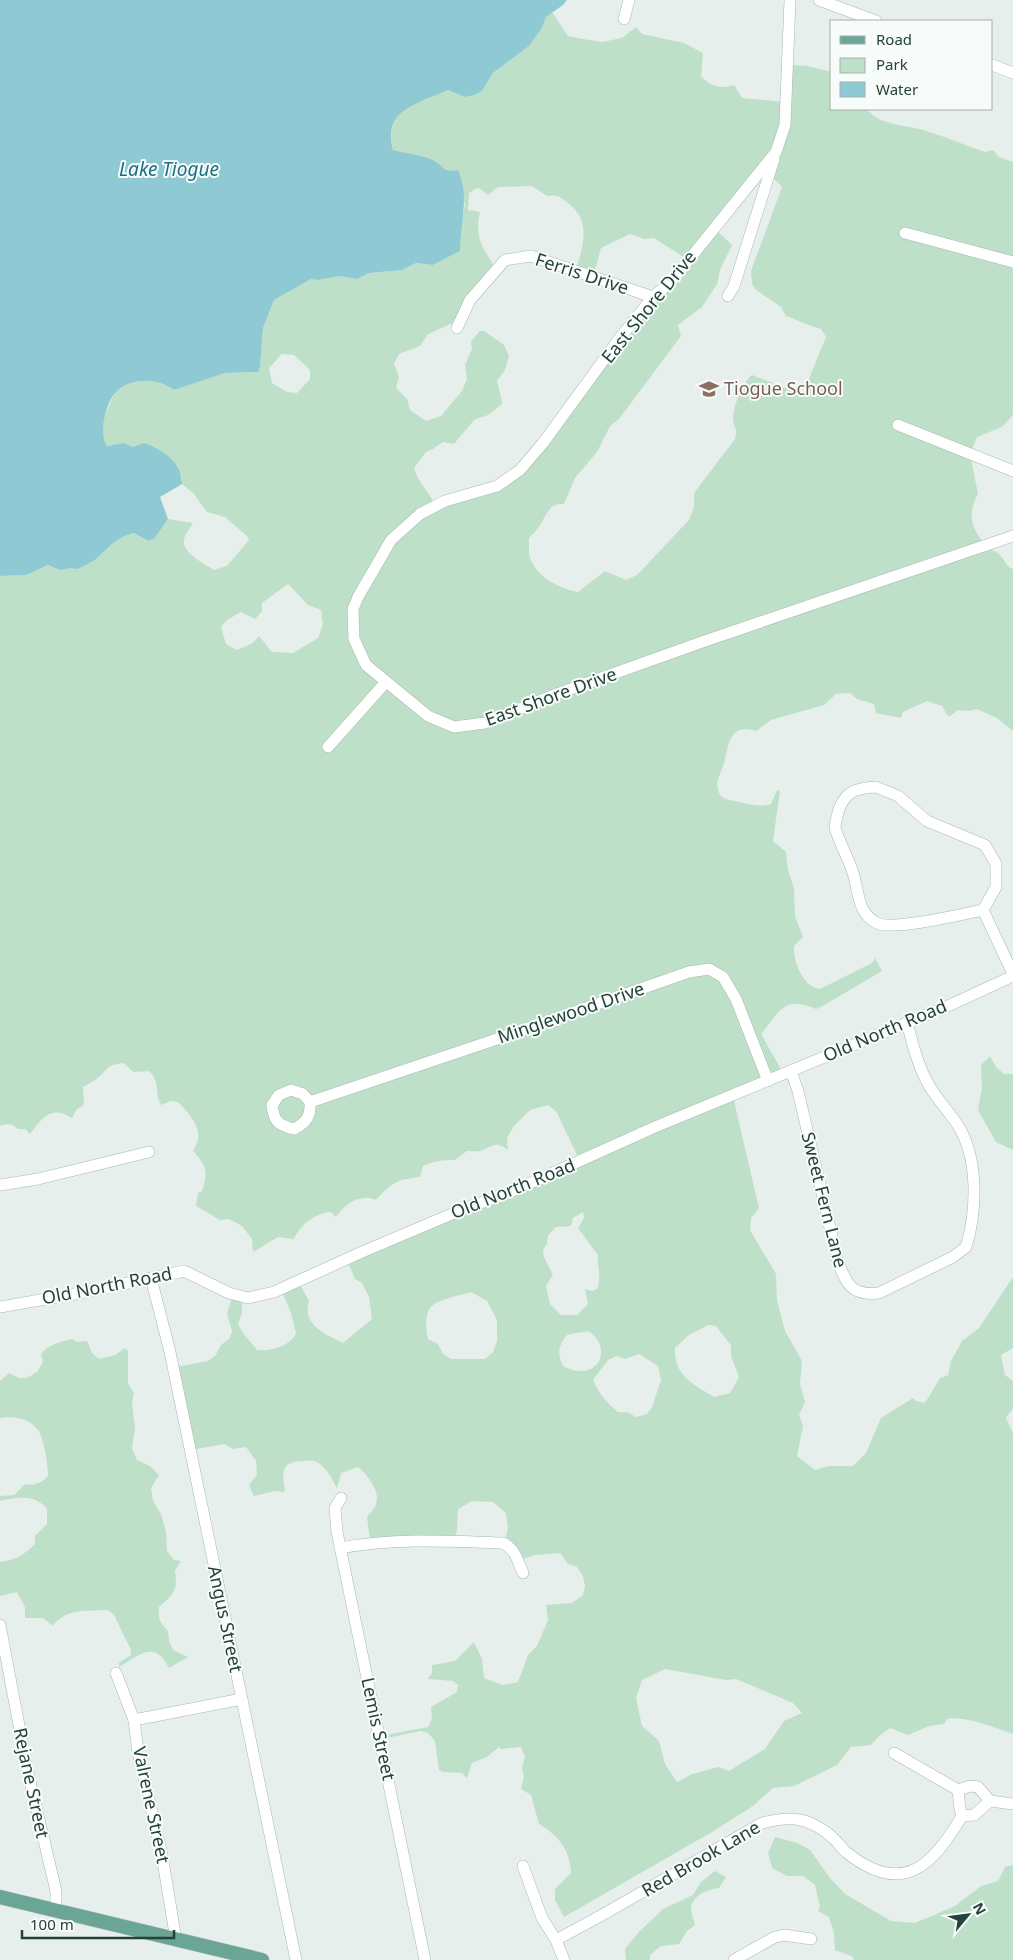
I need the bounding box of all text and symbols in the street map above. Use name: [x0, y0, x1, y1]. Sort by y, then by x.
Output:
legend: [830, 20, 993, 110]
text: Road: [876, 29, 912, 49]
text: Park: [876, 54, 908, 74]
text: Water: [876, 79, 918, 99]
water label: Lake Tiogue: [119, 156, 219, 182]
street label: East Shore Drive: [595, 245, 701, 368]
street label: Ferris Drive: [533, 247, 632, 299]
place label: Tiogue School: [724, 376, 843, 400]
school or university icon: Tiogue School: [698, 378, 720, 400]
street label: East Shore Drive: [482, 661, 620, 731]
street label: Minglewood Drive: [494, 976, 647, 1048]
street label: Old North Road: [819, 993, 950, 1067]
street label: Sweet Fern Lane: [797, 1129, 853, 1270]
street label: Old North Road: [447, 1152, 578, 1224]
street label: Old North Road: [40, 1261, 174, 1309]
street label: Angus Street: [203, 1563, 249, 1675]
street label: Lemis Street: [356, 1675, 402, 1783]
street label: Rejane Street: [9, 1725, 55, 1841]
street label: Valrene Street: [128, 1744, 176, 1866]
street label: Red Brook Lane: [637, 1815, 764, 1902]
north arrow: [943, 1890, 993, 1940]
text: N: [969, 1899, 991, 1918]
scale bar: [22, 1908, 175, 1940]
text: 100 m: [30, 1914, 74, 1934]

